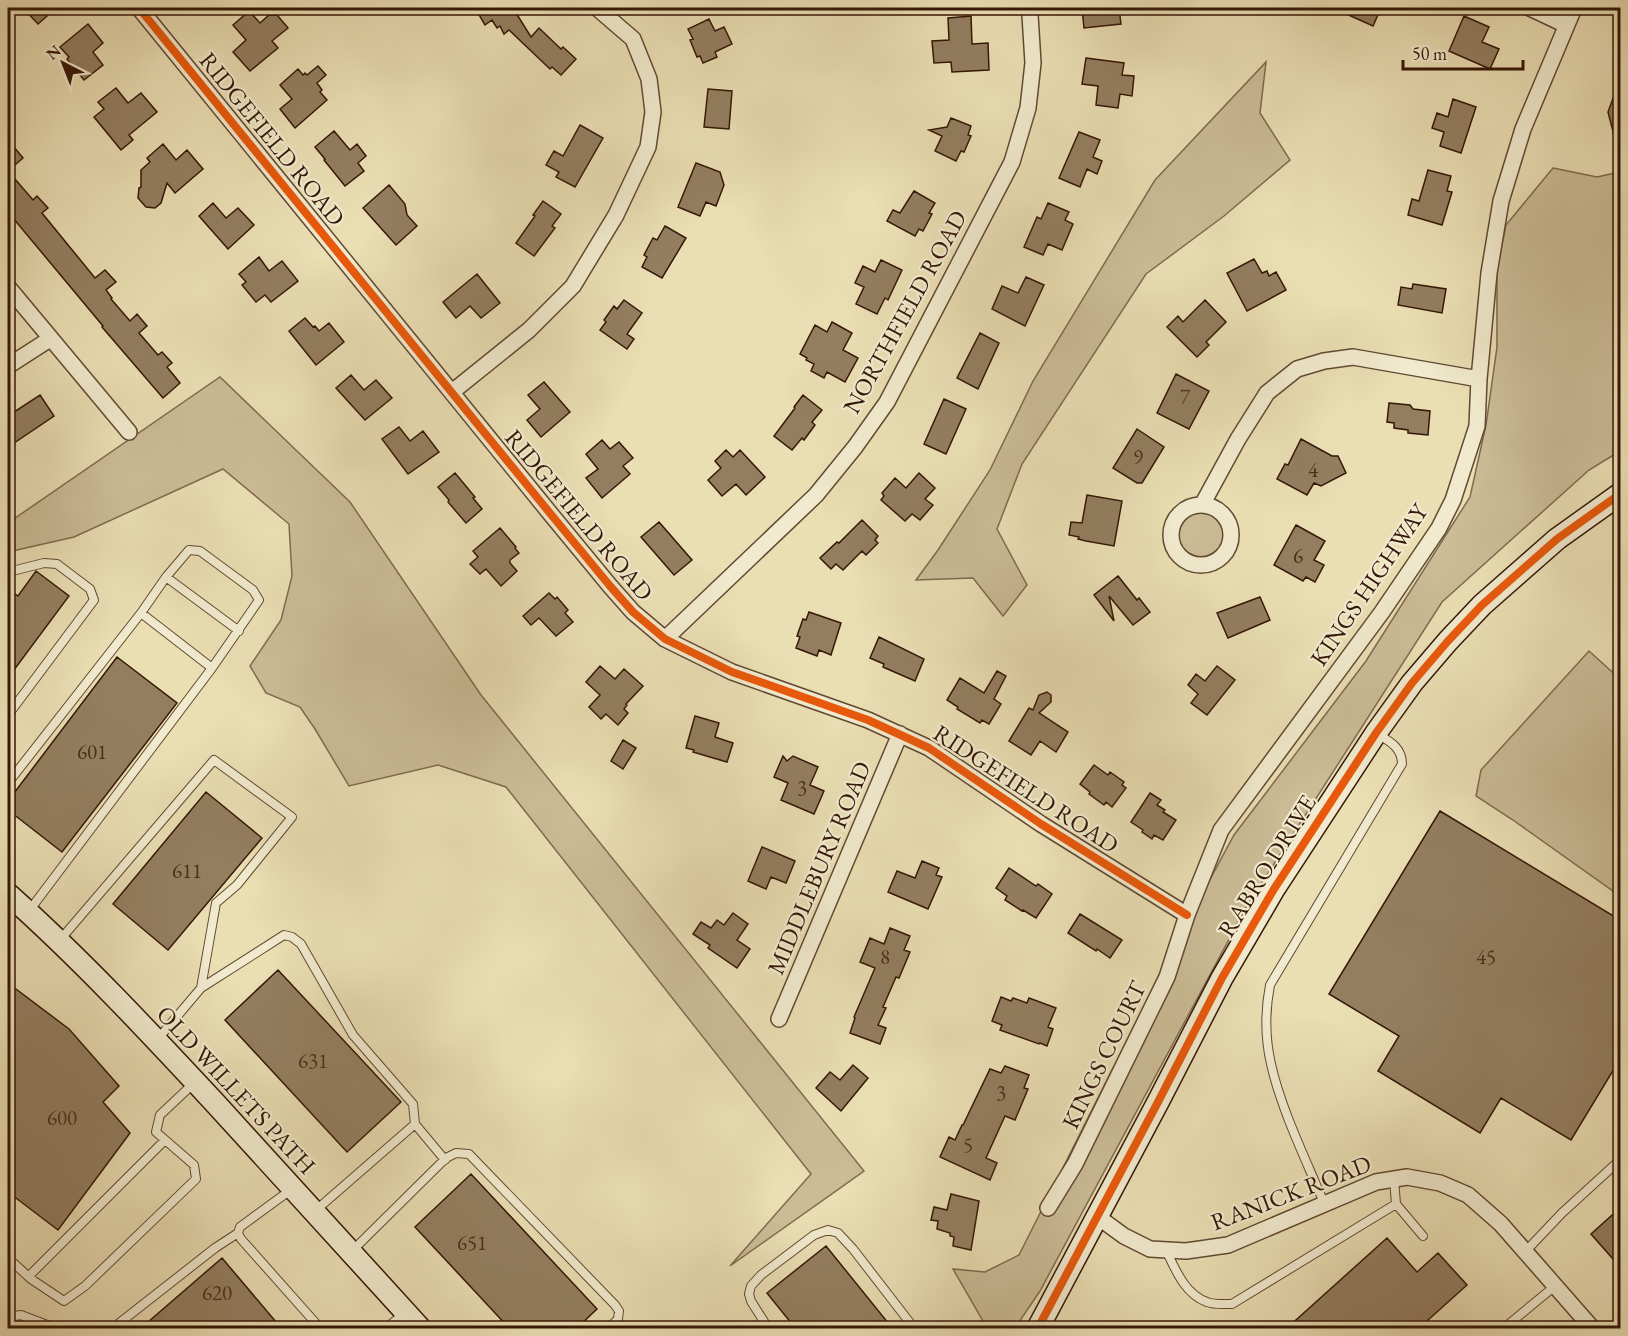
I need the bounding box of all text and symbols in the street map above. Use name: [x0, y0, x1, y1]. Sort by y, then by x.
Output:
north arrow: [33, 33, 93, 93]
scale bar: [1403, 33, 1523, 71]
text: N: [41, 40, 65, 64]
text: 50 m: [1412, 42, 1447, 65]
street label: RIDGEFIELD ROAD: [193, 45, 352, 232]
street label: NORTHFIELD ROAD: [836, 205, 973, 419]
house number: 7: [1180, 383, 1191, 410]
street label: RIDGEFIELD ROAD: [499, 422, 660, 607]
house number: 9: [1133, 443, 1143, 470]
house number: 4: [1308, 456, 1319, 483]
street label: KINGS HIGHWAY: [1303, 497, 1435, 672]
house number: 6: [1293, 542, 1303, 569]
street label: RIDGEFIELD ROAD: [928, 717, 1125, 860]
house number: 601: [77, 738, 107, 765]
street label: MIDDLEBURY ROAD: [760, 757, 877, 979]
house number: 3: [797, 774, 807, 801]
street label: RABRO DRIVE: [1210, 789, 1323, 943]
house number: 611: [172, 857, 202, 884]
house number: 8: [880, 943, 890, 970]
house number: 45: [1476, 943, 1496, 970]
street label: KINGS COURT: [1054, 975, 1153, 1134]
street label: OLD WILLETS PATH: [150, 999, 323, 1181]
house number: 631: [298, 1047, 328, 1074]
house number: 3: [996, 1079, 1006, 1106]
house number: 600: [47, 1104, 77, 1131]
house number: 5: [963, 1131, 973, 1158]
street label: RANICK ROAD: [1206, 1148, 1375, 1237]
house number: 651: [457, 1229, 487, 1256]
house number: 620: [202, 1279, 232, 1306]

